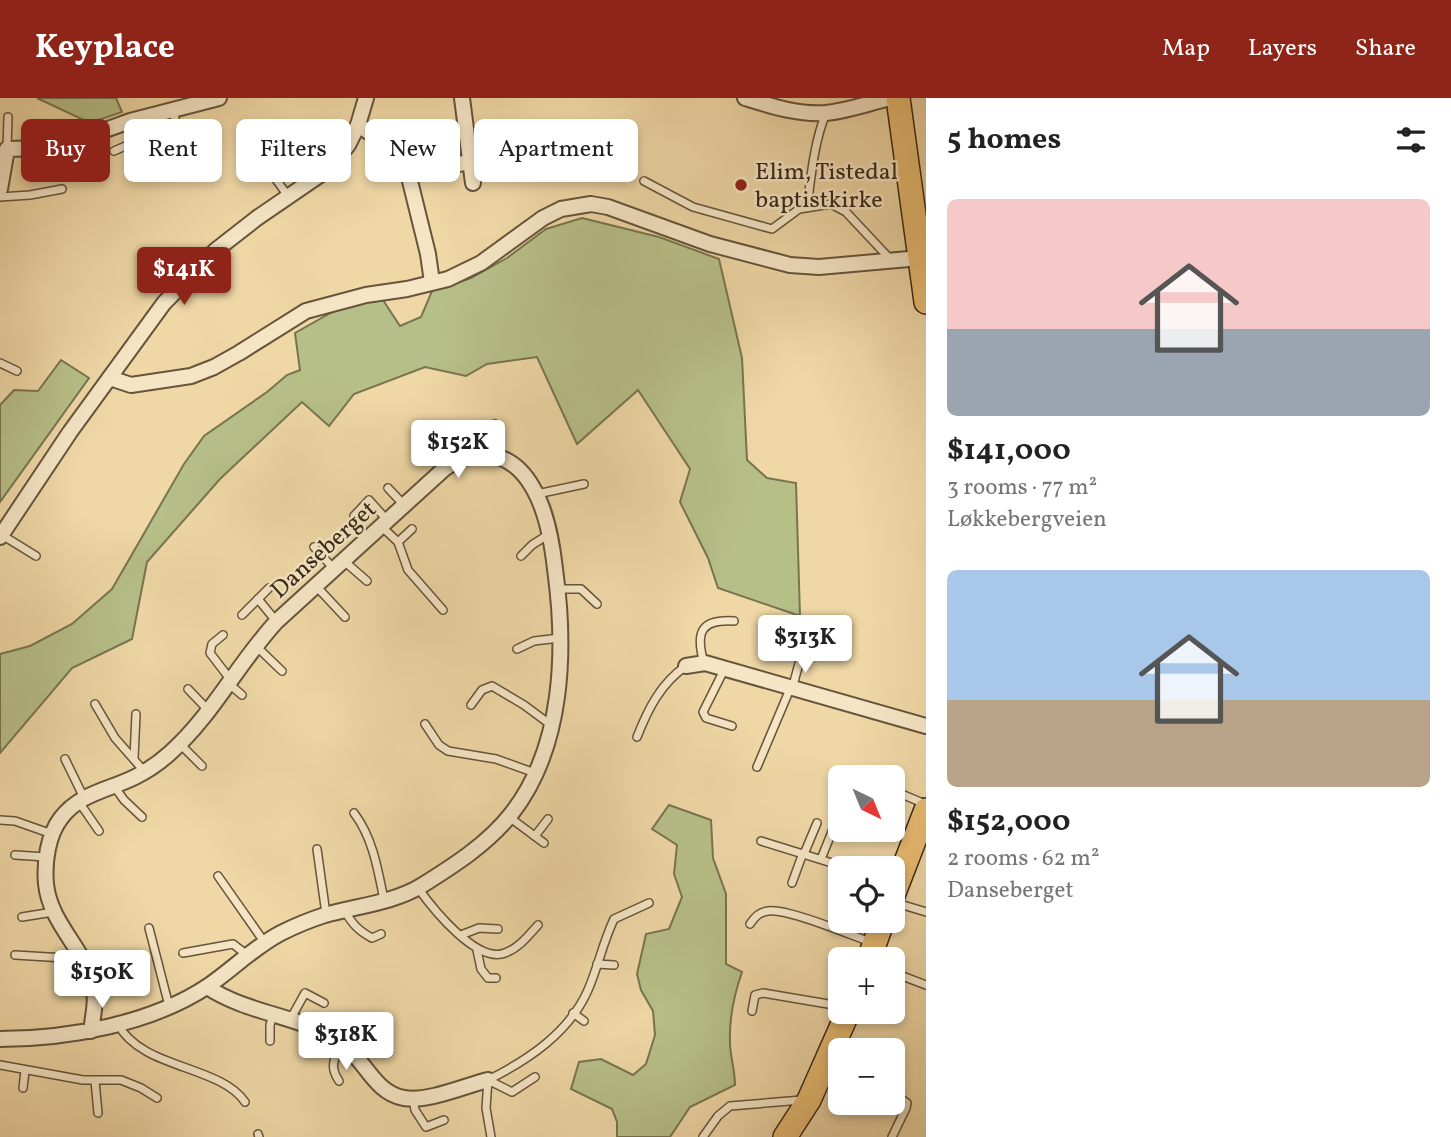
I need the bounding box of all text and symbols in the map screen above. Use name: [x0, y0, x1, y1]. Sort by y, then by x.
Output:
text: Keyplace: [35, 26, 175, 72]
text: Map: [1162, 32, 1210, 66]
text: Layers: [1248, 32, 1317, 66]
text: Share: [1355, 32, 1416, 66]
chip: Buy: [21, 119, 110, 182]
chip: Rent: [124, 119, 222, 182]
chip: Filters: [236, 119, 351, 182]
chip: New: [365, 119, 460, 182]
chip: Apartment: [474, 119, 638, 182]
text: 5 homes: [947, 119, 1061, 161]
icon: filters: [1392, 121, 1430, 159]
place label: Elim, Tistedal baptistkirke: [755, 156, 898, 218]
marker: Elim, Tistedal baptistkirke: [733, 177, 749, 193]
icon: home: [1126, 245, 1252, 371]
pin: $141K: [135, 248, 233, 307]
text: $141K: [153, 254, 215, 286]
pin: $152K: [409, 420, 507, 480]
text: $152K: [427, 427, 489, 459]
text: $141,000: [947, 430, 1071, 472]
text: 3 rooms · 77 m²: [947, 472, 1097, 504]
street label: Danseberget: [264, 494, 385, 607]
text: Løkkebergveien: [947, 504, 1107, 536]
pin: $313K: [756, 616, 854, 675]
icon: home: [1126, 616, 1252, 742]
text: $313K: [774, 622, 836, 654]
north arrow: [828, 765, 905, 842]
map controls: [828, 765, 905, 1115]
text: $152,000: [947, 801, 1071, 843]
text: 2 rooms · 62 m²: [947, 843, 1099, 875]
button: locate: [828, 856, 905, 933]
text: Danseberget: [947, 875, 1074, 907]
button: +: [828, 947, 905, 1024]
pin: $150K: [53, 950, 151, 1010]
text: $150K: [70, 957, 134, 989]
pin: $318K: [297, 1012, 395, 1072]
text: $318K: [315, 1019, 378, 1051]
button: −: [828, 1038, 905, 1115]

